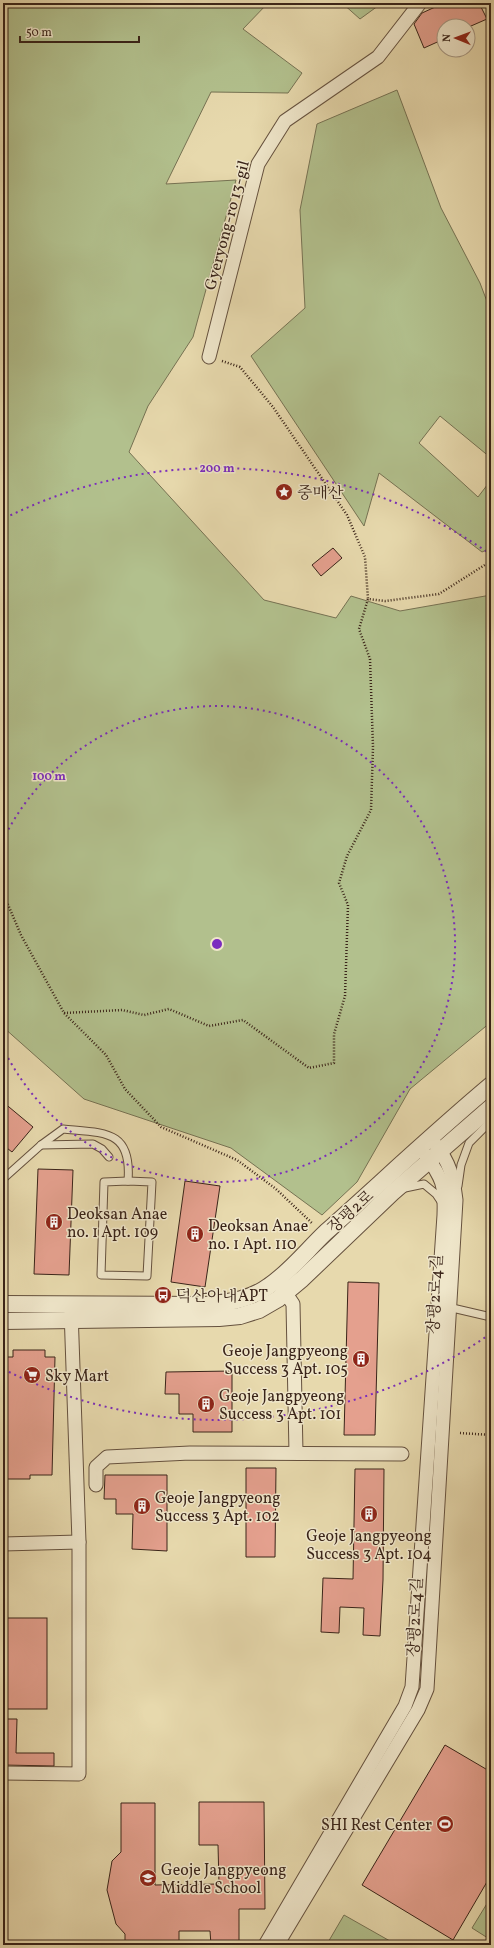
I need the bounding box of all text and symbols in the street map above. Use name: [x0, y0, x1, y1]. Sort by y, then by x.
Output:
scale bar: [20, 18, 139, 44]
north arrow: [436, 18, 476, 58]
text: 50 m: [26, 25, 52, 41]
text: N: [440, 34, 455, 42]
street label: Gyeryong-ro 13-gil: [200, 158, 256, 293]
text: 200 m: [199, 461, 235, 477]
place icon: 중매산: [274, 482, 294, 502]
place label: 중매산: [297, 483, 344, 505]
text: 100 m: [32, 769, 66, 785]
centre of rings: [210, 937, 224, 951]
street label: 장평2로: [324, 1186, 380, 1239]
place label: Deoksan Anae no. 1 Apt. 109: [67, 1204, 167, 1244]
building icon: Deoksan Anae no. 1 Apt. 109: [44, 1212, 64, 1232]
place label: Deoksan Anae no. 1 Apt. 110: [208, 1216, 308, 1256]
building icon: Deoksan Anae no. 1 Apt. 110: [185, 1224, 205, 1244]
street label: 장평2로4길: [423, 1254, 449, 1335]
bus stop icon: 덕산아내APT: [153, 1285, 173, 1305]
place label: 덕산아내APT: [176, 1286, 268, 1308]
place label: Geoje Jangpyeong Success 3 Apt. 105: [223, 1341, 348, 1381]
building icon: Geoje Jangpyeong Success 3 Apt. 105: [351, 1349, 371, 1369]
supermarket icon: Sky Mart: [22, 1365, 42, 1385]
place label: Sky Mart: [45, 1366, 109, 1388]
place label: Geoje Jangpyeong Success 3 Apt. 101: [219, 1386, 344, 1426]
building icon: Geoje Jangpyeong Success 3 Apt. 101: [196, 1394, 216, 1414]
place label: Geoje Jangpyeong Success 3 Apt. 102: [155, 1488, 280, 1528]
building icon: Geoje Jangpyeong Success 3 Apt. 102: [132, 1496, 152, 1516]
building icon: Geoje Jangpyeong Success 3 Apt. 104: [359, 1504, 379, 1524]
place label: Geoje Jangpyeong Success 3 Apt. 104: [306, 1526, 432, 1566]
street label: 장평2로4길: [403, 1577, 429, 1658]
sports icon: SHI Rest Center: [435, 1814, 455, 1834]
place label: SHI Rest Center: [321, 1815, 432, 1837]
place label: Geoje Jangpyeong Middle School: [161, 1860, 286, 1900]
school or university icon: Geoje Jangpyeong Middle School: [138, 1868, 158, 1888]

